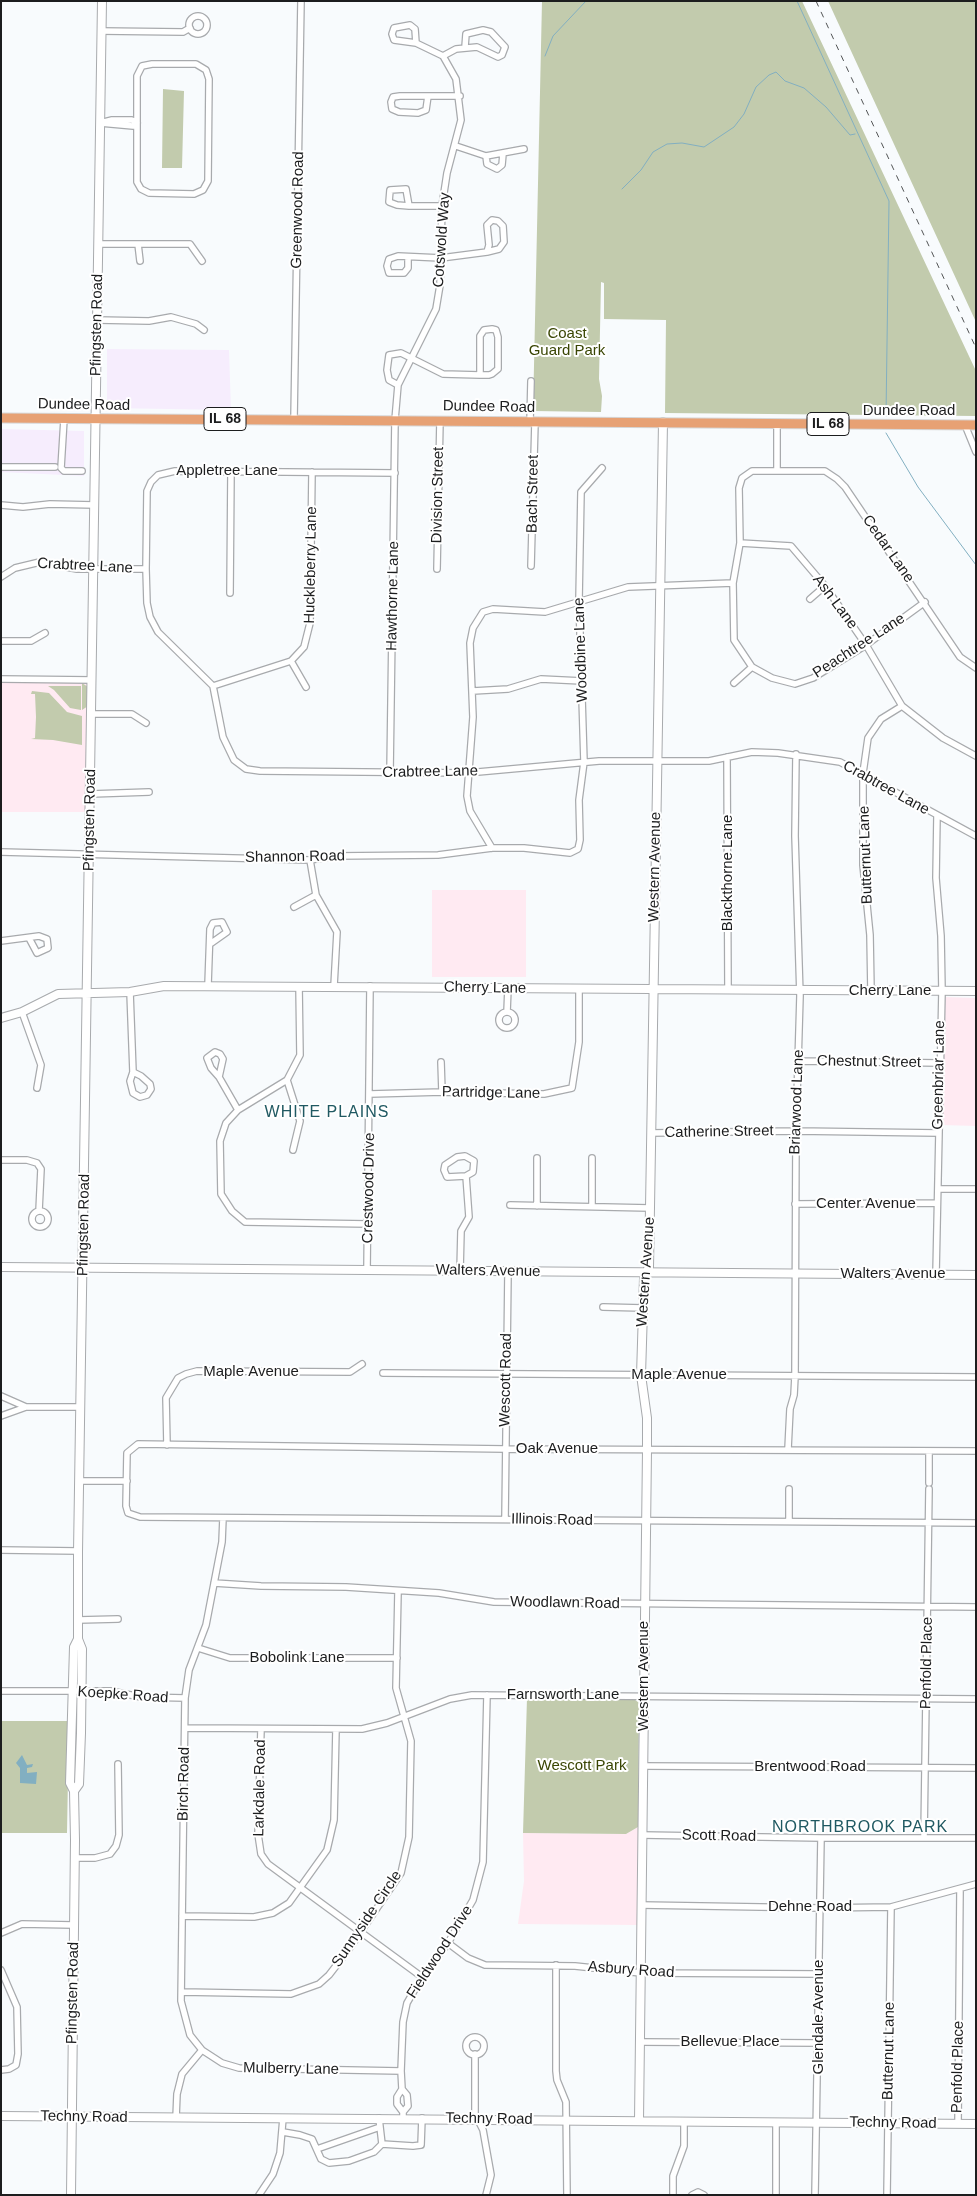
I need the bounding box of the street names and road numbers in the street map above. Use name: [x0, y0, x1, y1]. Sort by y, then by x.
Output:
street label: Greenwood Road: [288, 151, 308, 269]
street label: Cotswold Way: [430, 192, 454, 288]
street label: Pfingsten Road: [87, 274, 107, 376]
street label: Dundee Road: [38, 395, 130, 415]
street label: Dundee Road: [443, 397, 535, 417]
street label: Dundee Road: [863, 402, 955, 420]
road number: IL 68: [204, 408, 246, 430]
road number: IL 68: [807, 412, 849, 436]
street label: Division Street: [428, 446, 448, 544]
street label: Bach Street: [523, 455, 543, 533]
street label: Appletree Lane: [176, 462, 278, 480]
street label: Huckleberry Lane: [301, 506, 321, 624]
street label: Cedar Lane: [858, 512, 918, 586]
street label: Hawthorne Lane: [383, 541, 403, 651]
street label: Crabtree Lane: [37, 555, 133, 577]
street label: Ash Lane: [809, 571, 861, 633]
street label: Woodbine Lane: [570, 597, 592, 703]
street label: Peachtree Lane: [810, 610, 908, 682]
street label: Crabtree Lane: [840, 757, 932, 819]
street label: Crabtree Lane: [382, 762, 478, 782]
street label: Pfingsten Road: [80, 769, 100, 871]
street label: Butternut Lane: [855, 806, 877, 904]
street label: Western Avenue: [645, 812, 665, 922]
street label: Blackthorne Lane: [719, 815, 737, 931]
street label: Shannon Road: [245, 847, 345, 867]
street label: Cherry Lane: [444, 978, 526, 998]
street label: Cherry Lane: [849, 982, 931, 1000]
street label: Greenbriar Lane: [929, 1020, 949, 1130]
street label: Briarwood Lane: [786, 1049, 808, 1155]
street label: Chestnut Street: [817, 1052, 921, 1072]
street label: Partridge Lane: [442, 1083, 540, 1103]
street label: Catherine Street: [664, 1122, 774, 1142]
street label: Crestwood Drive: [359, 1132, 379, 1244]
street label: Pfingsten Road: [74, 1174, 94, 1276]
street label: Center Avenue: [816, 1195, 916, 1213]
street label: Western Avenue: [633, 1216, 659, 1328]
street label: Walters Avenue: [435, 1261, 541, 1281]
street label: Walters Avenue: [840, 1265, 946, 1283]
street label: Wescott Road: [496, 1333, 516, 1427]
street label: Maple Avenue: [203, 1363, 299, 1381]
street label: Maple Avenue: [631, 1366, 727, 1384]
street label: Oak Avenue: [516, 1440, 598, 1458]
street label: Illinois Road: [511, 1510, 593, 1530]
street label: Woodlawn Road: [510, 1593, 620, 1613]
street label: Penfold Place: [917, 1617, 937, 1709]
street label: Western Avenue: [635, 1621, 653, 1731]
street label: Bobolink Lane: [249, 1649, 345, 1667]
street label: Koepke Road: [77, 1683, 169, 1707]
street label: Farnsworth Lane: [507, 1686, 619, 1704]
street label: Larkdale Road: [250, 1739, 270, 1837]
street label: Birch Road: [174, 1747, 194, 1821]
street label: Brentwood Road: [754, 1758, 866, 1776]
street label: Scott Road: [682, 1826, 756, 1846]
street label: Sunnyside Circle: [328, 1867, 406, 1971]
street label: Dehne Road: [768, 1898, 852, 1916]
street label: Fieldwood Drive: [403, 1902, 477, 2002]
street label: Pfingsten Road: [63, 1942, 83, 2044]
street label: Asbury Road: [587, 1958, 675, 1982]
street label: Glendale Avenue: [810, 1960, 828, 2074]
street label: Butternut Lane: [879, 2002, 899, 2100]
street label: Penfold Place: [948, 2021, 968, 2113]
street label: Bellevue Place: [680, 2033, 780, 2051]
street label: Mulberry Lane: [243, 2059, 339, 2079]
street label: Techny Road: [40, 2107, 128, 2127]
street label: Techny Road: [445, 2109, 533, 2129]
street label: Techny Road: [849, 2113, 937, 2133]

